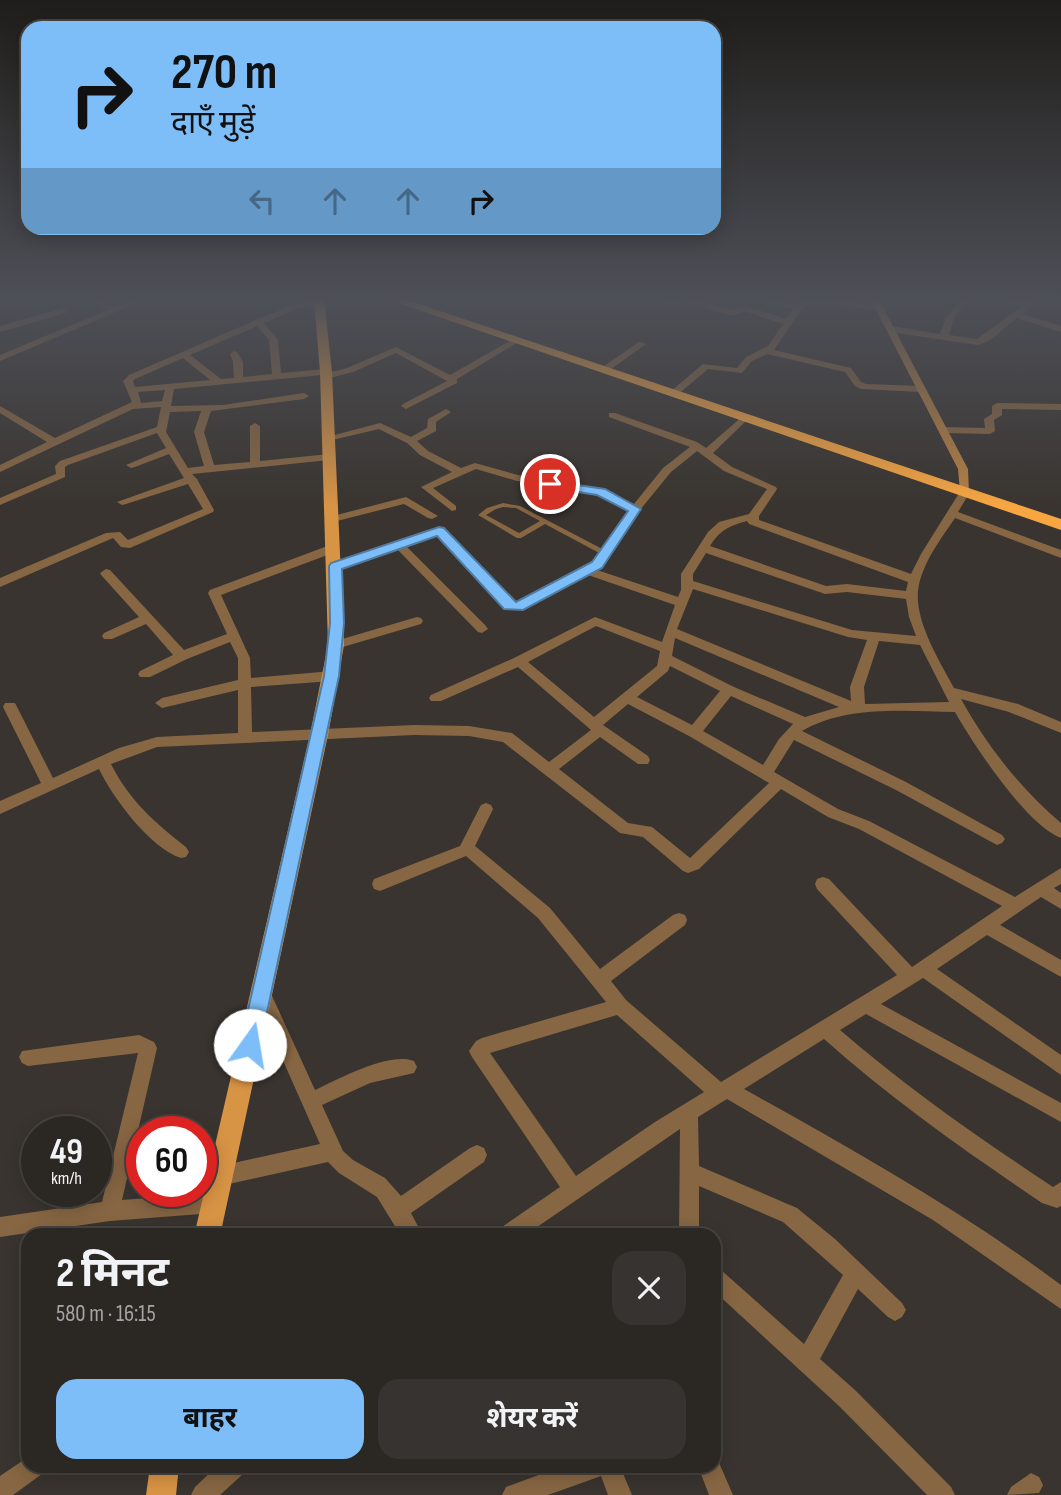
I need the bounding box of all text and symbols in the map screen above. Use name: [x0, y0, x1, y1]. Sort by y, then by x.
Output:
text: 270 m: [171, 44, 277, 103]
icon: right: [56, 49, 147, 140]
text: दाएँ मुड़ें: [171, 104, 255, 143]
icon: left: [243, 182, 281, 220]
icon: ahead: [316, 182, 354, 220]
icon: ahead: [389, 182, 427, 220]
icon: right: [462, 182, 500, 220]
pin: [520, 454, 580, 514]
icon: arrive: [531, 465, 569, 503]
position arrow: [213, 1008, 287, 1082]
speed limit sign: 60: [126, 1116, 217, 1207]
text: 49: [50, 1131, 83, 1174]
text: km/h: [51, 1168, 82, 1189]
text: 2 मिनट: [56, 1248, 169, 1299]
button: close: [612, 1251, 686, 1325]
text: 580 m · 16:15: [56, 1300, 156, 1328]
button: बाहर: [56, 1379, 364, 1459]
button: शेयर करें: [378, 1379, 686, 1459]

